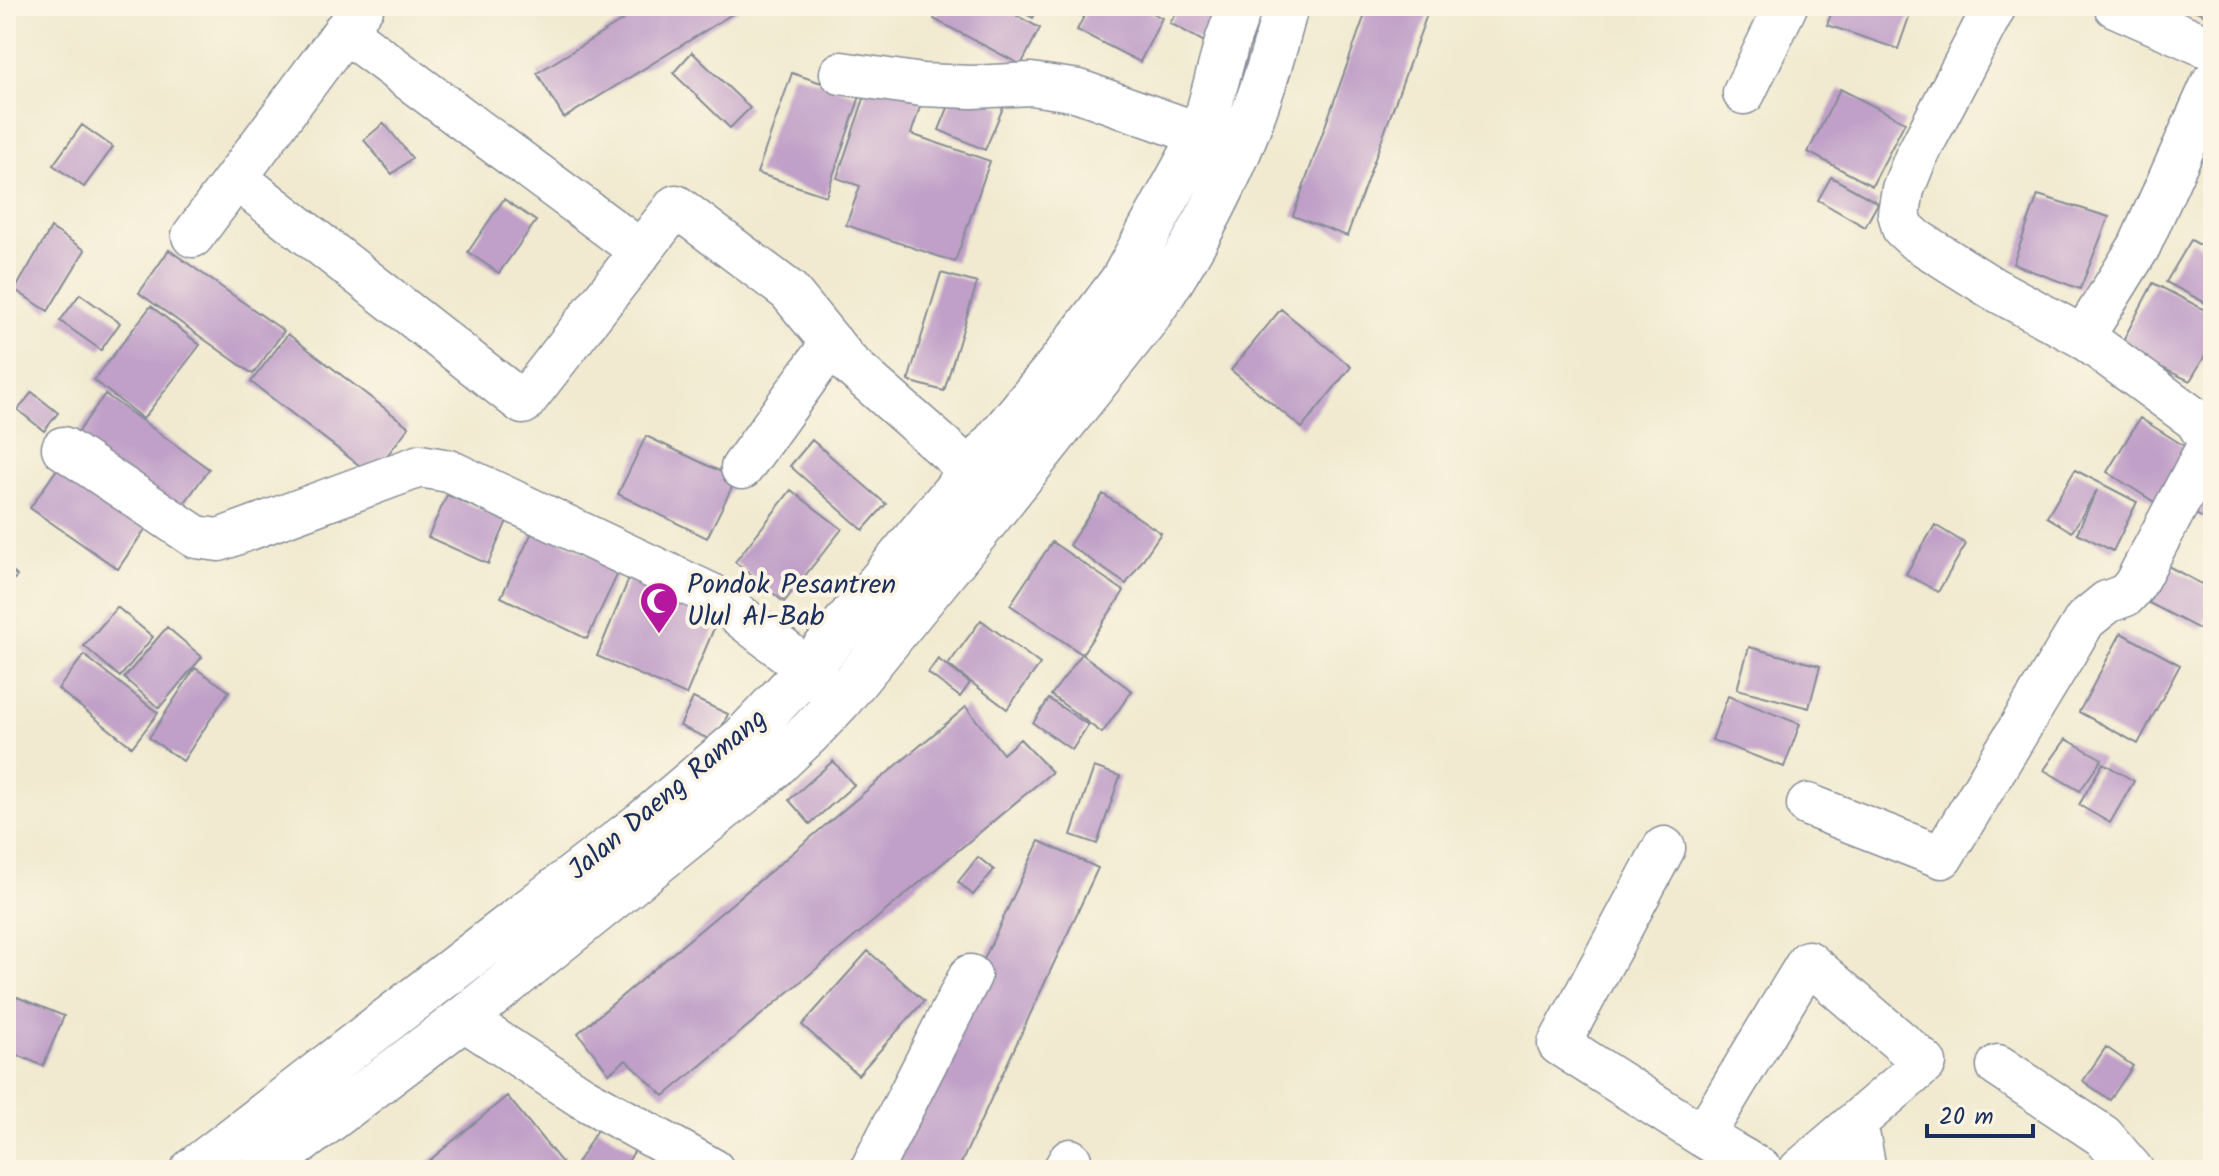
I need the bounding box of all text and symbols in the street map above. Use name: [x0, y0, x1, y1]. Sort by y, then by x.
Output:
place label: Pondok Pesantren Ulul Al-Bab: [687, 563, 896, 640]
mosque icon: Pondok Pesantren Ulul Al-Bab: [638, 580, 680, 635]
street label: Jalan Daeng Ramang: [558, 698, 778, 892]
scale bar: [1927, 1088, 2033, 1138]
text: 20 m: [1939, 1098, 1994, 1137]

